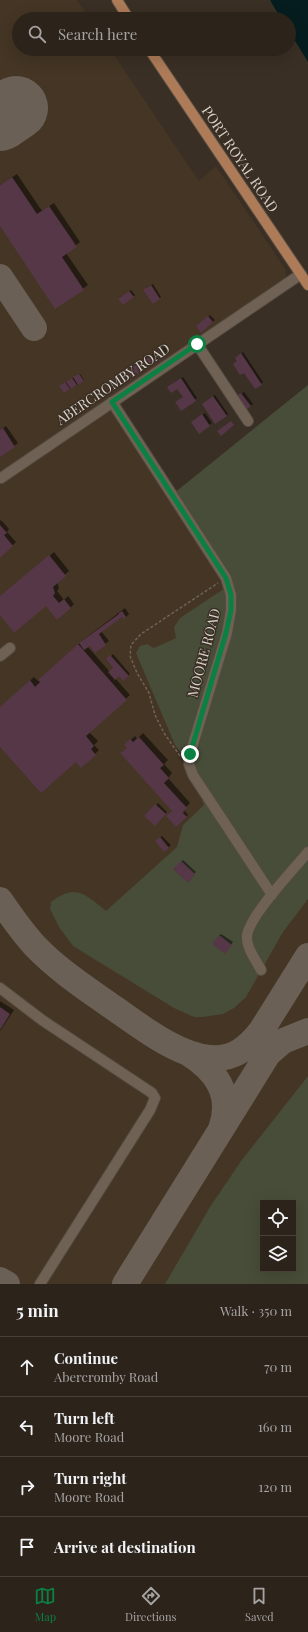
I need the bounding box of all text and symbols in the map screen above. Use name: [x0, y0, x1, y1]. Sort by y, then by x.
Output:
search box: [12, 12, 296, 56]
icon: search: [26, 23, 48, 45]
text: Search here: [58, 24, 137, 44]
street label: PORT ROYAL ROAD: [198, 102, 283, 216]
route start: [188, 335, 206, 353]
street label: ABERCROMBY ROAD: [51, 338, 173, 429]
street label: MOORE ROAD: [182, 606, 225, 700]
route end: [181, 745, 199, 763]
map controls: [260, 1200, 296, 1272]
button: locate: [260, 1200, 296, 1236]
button: layers: [260, 1236, 296, 1272]
text: 5 min: [16, 1299, 59, 1321]
text: Walk · 350 m: [220, 1302, 292, 1319]
text: Continue: [54, 1348, 118, 1368]
icon: ahead: [16, 1356, 38, 1378]
text: 70 m: [264, 1358, 292, 1375]
text: Abercromby Road: [54, 1368, 158, 1385]
text: Turn left: [54, 1408, 115, 1428]
icon: left: [16, 1416, 38, 1438]
text: 160 m: [258, 1418, 292, 1435]
text: Moore Road: [54, 1428, 124, 1445]
text: Turn right: [54, 1468, 127, 1488]
icon: right: [16, 1476, 38, 1498]
text: 120 m: [258, 1478, 292, 1495]
text: Moore Road: [54, 1488, 124, 1505]
icon: arrive: [16, 1536, 38, 1558]
text: Arrive at destination: [54, 1537, 196, 1557]
tab: Map: [34, 1585, 56, 1624]
tab: Directions: [125, 1585, 176, 1624]
tab: Saved: [245, 1585, 274, 1624]

